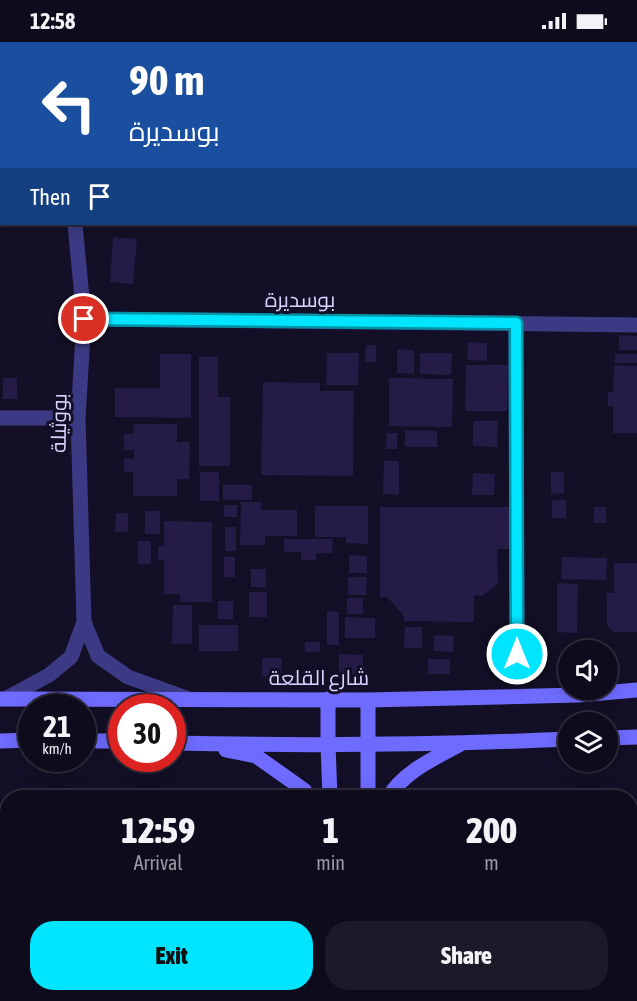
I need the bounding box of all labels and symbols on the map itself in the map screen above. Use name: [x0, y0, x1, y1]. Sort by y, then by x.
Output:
street label: بوسديرة: [265, 287, 335, 312]
pin: [58, 293, 109, 344]
street label: بووثيلة: [45, 393, 72, 453]
position arrow: [485, 622, 549, 686]
street label: شارع القلعة: [269, 665, 369, 692]
speed limit sign: 30: [108, 694, 186, 772]

